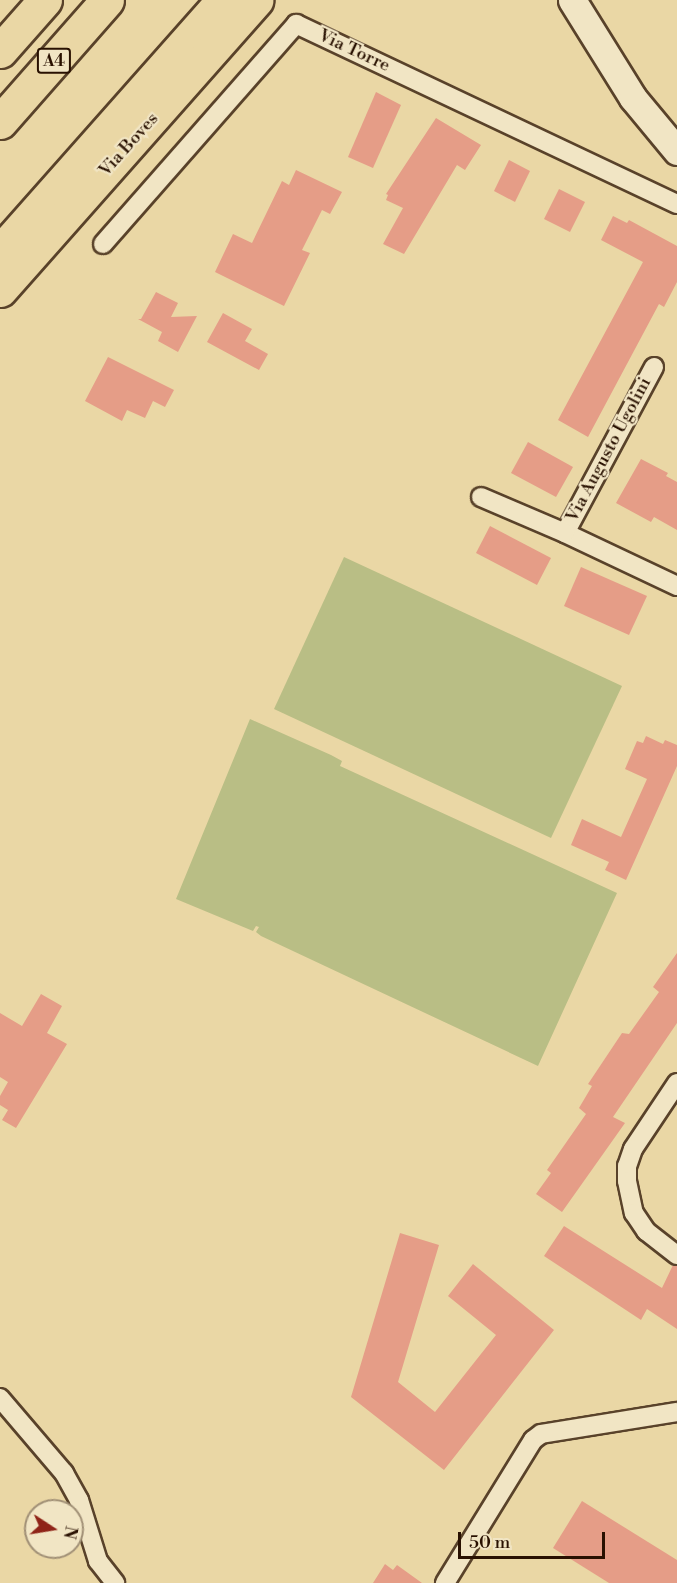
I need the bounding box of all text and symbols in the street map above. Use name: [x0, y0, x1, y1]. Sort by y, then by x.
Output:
street label: Via Torre: [315, 25, 393, 77]
road number: A4: [36, 48, 72, 74]
street label: Via Boves: [95, 109, 163, 181]
street label: Via Augusto Ugolini: [562, 374, 656, 526]
north arrow: [24, 1499, 84, 1559]
scale bar: [461, 1520, 608, 1558]
text: N: [59, 1524, 81, 1541]
text: 50 m: [469, 1531, 510, 1554]

